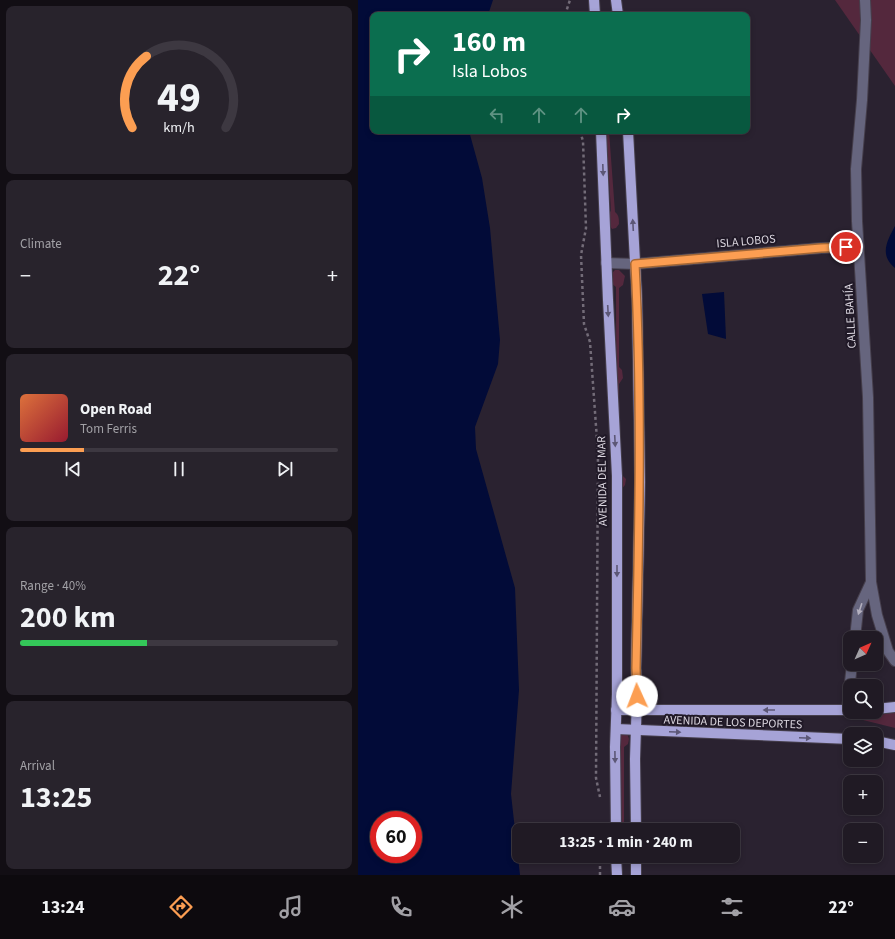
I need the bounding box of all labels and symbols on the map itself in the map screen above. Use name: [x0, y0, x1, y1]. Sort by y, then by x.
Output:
one-way arrow: [600, 164, 606, 177]
one-way arrow: [630, 219, 637, 231]
street label: ISLA LOBOS: [716, 230, 776, 253]
pin: [829, 230, 863, 264]
street label: CALLE BAHÍA: [840, 283, 861, 349]
one-way arrow: [605, 305, 612, 317]
one-way arrow: [612, 435, 618, 448]
street label: AVENIDA DEL MAR: [593, 436, 612, 526]
one-way arrow: [614, 565, 620, 578]
one-way arrow: [856, 603, 862, 615]
north arrow: [843, 631, 883, 671]
position arrow: [616, 675, 658, 717]
one-way arrow: [762, 707, 775, 713]
street label: AVENIDA DE LOS DEPORTES: [663, 712, 803, 733]
one-way arrow: [669, 729, 682, 735]
one-way arrow: [799, 734, 811, 741]
one-way arrow: [612, 751, 618, 764]
speed limit sign: 60: [370, 811, 422, 863]

